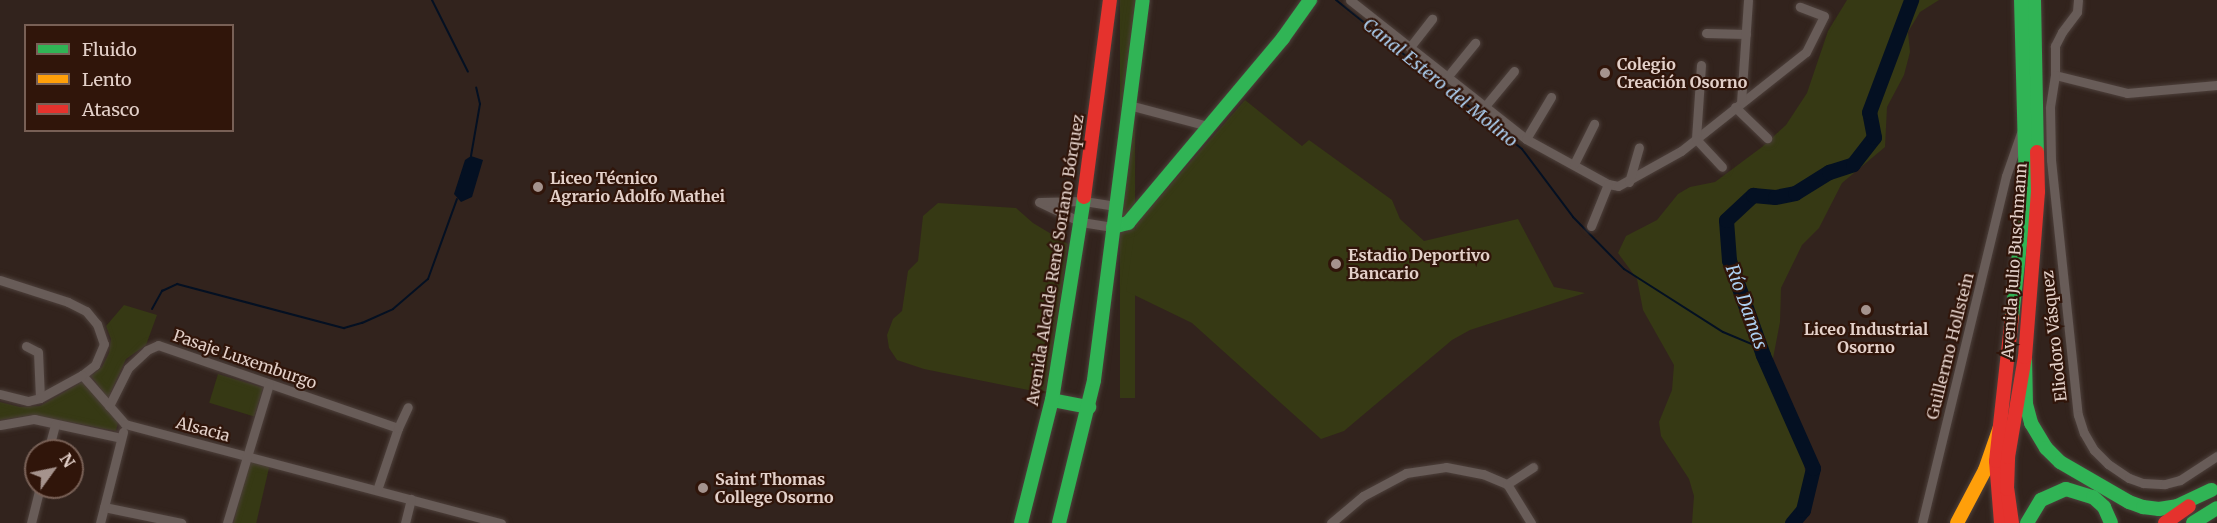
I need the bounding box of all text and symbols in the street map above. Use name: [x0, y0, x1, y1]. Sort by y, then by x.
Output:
water label: Canal Estero del Molino: [1358, 14, 1522, 152]
legend: [24, 24, 234, 132]
text: Fluido: [82, 38, 137, 61]
place label: Colegio Creación Osorno: [1617, 54, 1747, 92]
marker: Colegio Creación Osorno: [1598, 66, 1612, 80]
text: Lento: [82, 68, 132, 91]
text: Atasco: [82, 98, 140, 121]
street label: Avenida Alcalde René Soriano Bórquez: [1022, 113, 1088, 407]
street label: Avenida Julio Buschmann: [1998, 162, 2030, 360]
place label: Liceo Técnico Agrario Adolfo Mathei: [550, 168, 725, 206]
marker: Liceo Técnico Agrario Adolfo Mathei: [531, 180, 545, 194]
place label: Estadio Deportivo Bancario: [1348, 245, 1490, 283]
marker: Estadio Deportivo Bancario: [1329, 257, 1343, 271]
water label: Río Damas: [1721, 262, 1771, 352]
street label: Eliodoro Vásquez: [2038, 269, 2070, 403]
street label: Guillermo Hollstein: [1922, 271, 1978, 421]
marker: Liceo Industrial Osorno: [1859, 303, 1873, 317]
place label: Liceo Industrial Osorno: [1804, 319, 1928, 357]
street label: Pasaje Luxemburgo: [171, 325, 319, 393]
street label: Alsacia: [174, 413, 232, 445]
north arrow: [24, 439, 84, 499]
text: N: [56, 450, 79, 471]
place label: Saint Thomas College Osorno: [715, 469, 834, 507]
marker: Saint Thomas College Osorno: [696, 481, 710, 495]

